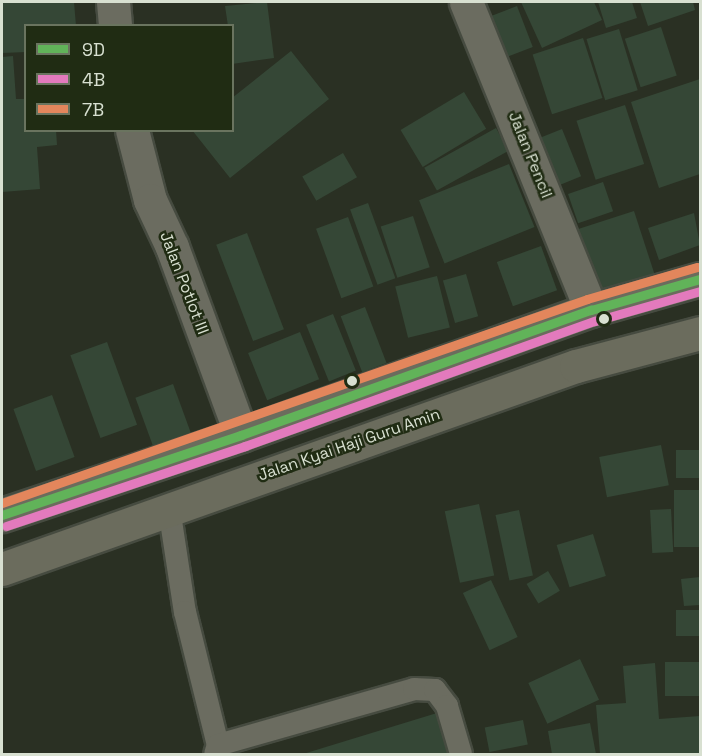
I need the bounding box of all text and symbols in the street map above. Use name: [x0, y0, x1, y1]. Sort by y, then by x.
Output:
legend: [24, 24, 234, 132]
text: 9D: [82, 38, 105, 61]
text: 4B: [82, 68, 105, 91]
text: 7B: [82, 98, 104, 121]
street label: Jalan Pencil: [504, 109, 556, 201]
street label: Jalan Potlot III: [156, 229, 212, 337]
unlabelled marker: [598, 313, 610, 325]
unlabelled marker: [346, 375, 358, 387]
street label: Jalan Kyai Haji Guru Amin: [255, 405, 443, 485]

